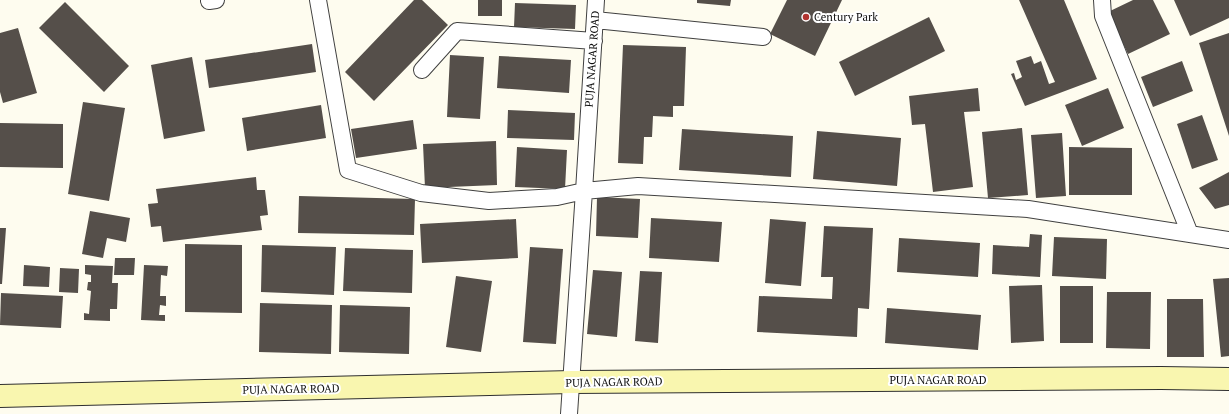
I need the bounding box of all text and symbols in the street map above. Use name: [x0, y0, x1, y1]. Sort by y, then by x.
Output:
street label: PUJA NAGAR ROAD: [582, 10, 602, 108]
place label: Century Park: [814, 10, 878, 24]
marker: Century Park: [801, 12, 811, 22]
street label: PUJA NAGAR ROAD: [890, 373, 987, 387]
street label: PUJA NAGAR ROAD: [565, 374, 663, 390]
street label: PUJA NAGAR ROAD: [242, 381, 340, 397]

